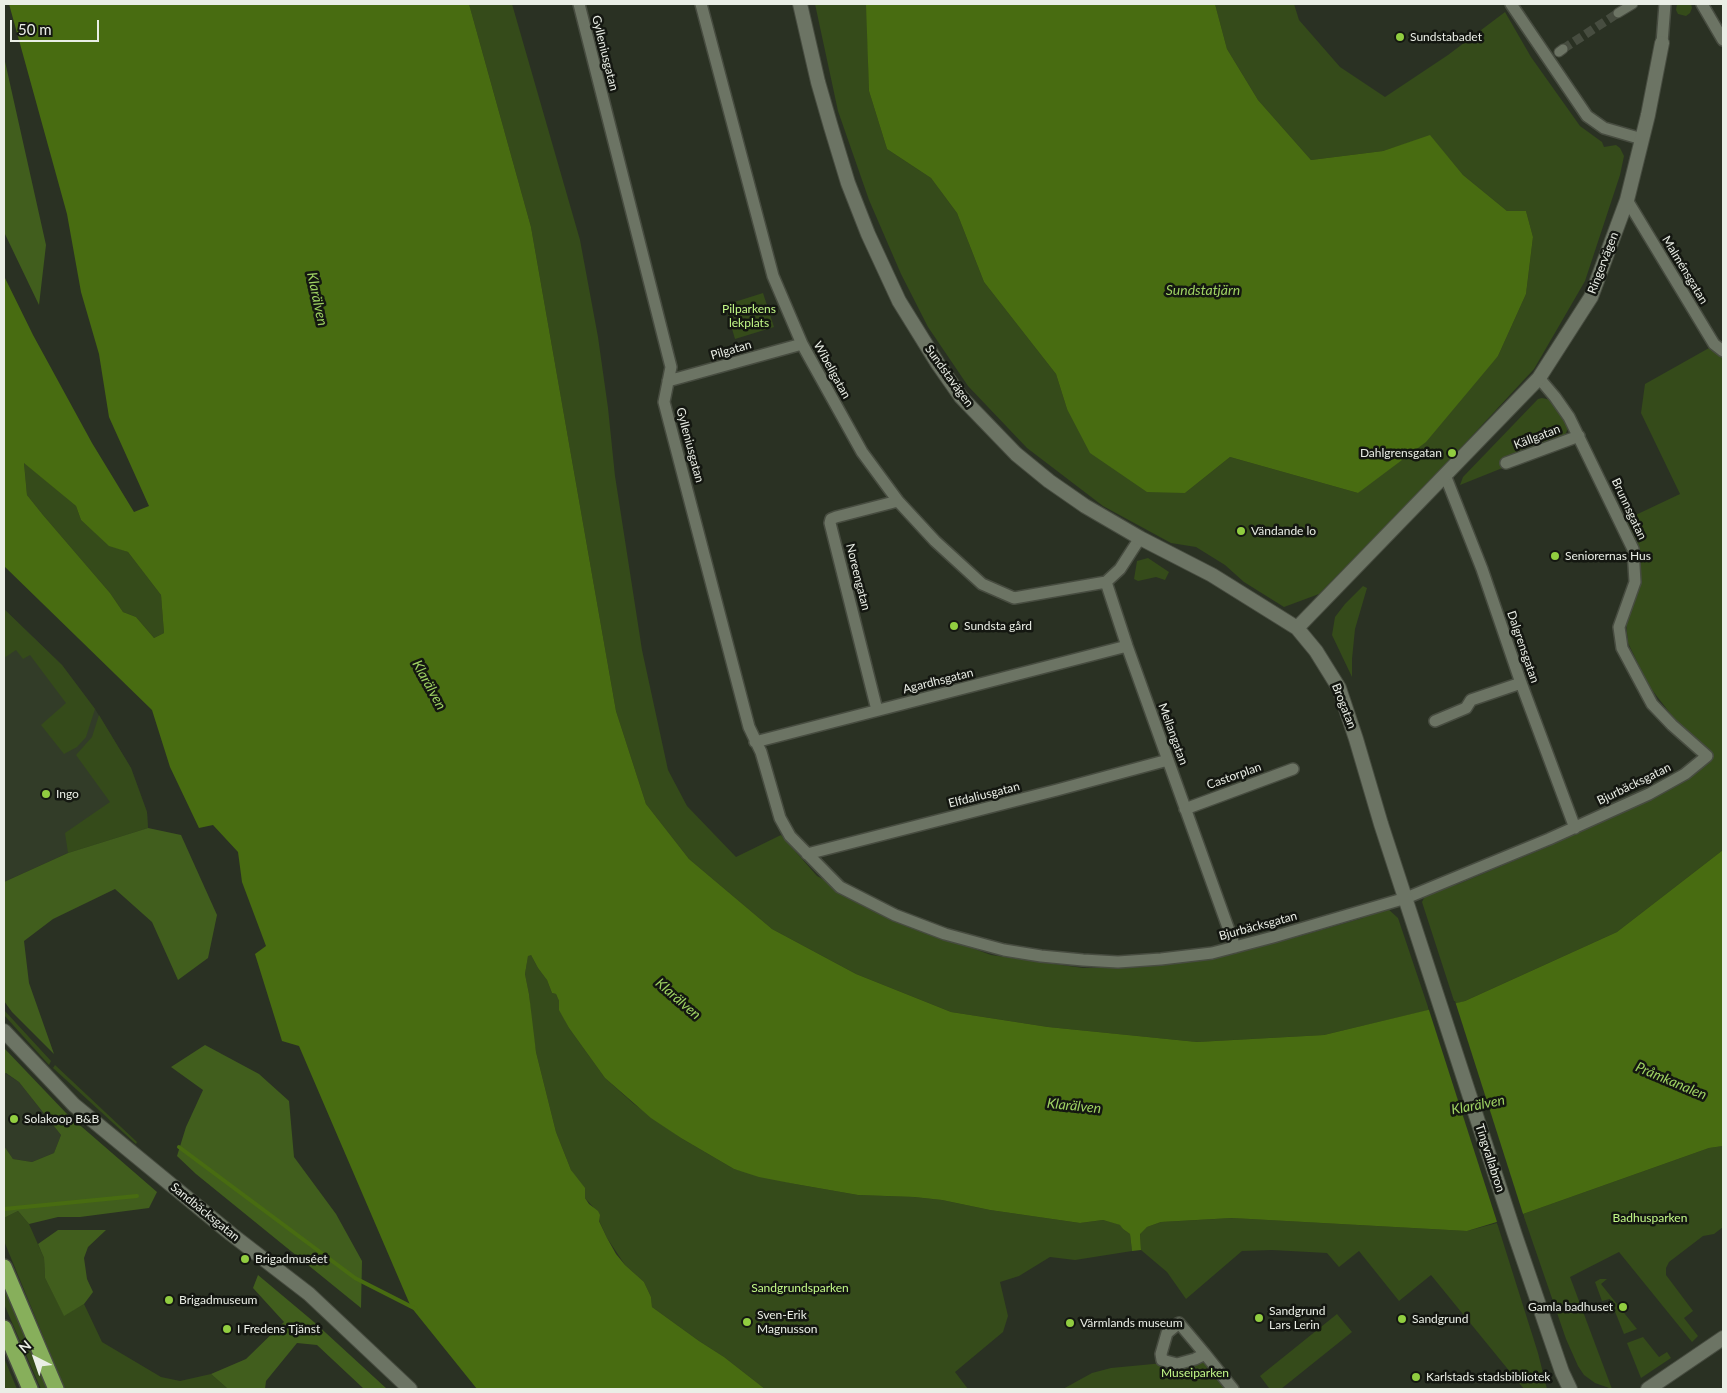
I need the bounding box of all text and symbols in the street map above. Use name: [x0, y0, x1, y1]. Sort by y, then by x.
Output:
scale bar: [12, 10, 101, 42]
street label: Gylleniusgatan: [589, 14, 621, 92]
text: 50 m: [18, 20, 52, 38]
place label: Sundstabadet: [1410, 30, 1482, 44]
marker: Sundstabadet: [1394, 31, 1406, 43]
street label: Ringervägen: [1585, 230, 1621, 296]
street label: Malménsgatan: [1659, 233, 1711, 307]
water label: Klarälven: [303, 271, 331, 327]
water label: Sundstatjärn: [1166, 282, 1240, 298]
park label: Pilparkens lekplats: [722, 302, 776, 330]
street label: Pilgatan: [709, 337, 753, 363]
street label: Wibeligatan: [810, 339, 854, 401]
street label: Sundstavägen: [922, 342, 976, 410]
street label: Gylleniusgatan: [673, 406, 707, 484]
street label: Källgatan: [1512, 422, 1562, 452]
place label: Dahlgrensgatan: [1360, 446, 1442, 460]
marker: Dahlgrensgatan: [1446, 447, 1458, 459]
street label: Brunnsgatan: [1608, 476, 1650, 542]
place label: Vändande lo: [1251, 524, 1316, 538]
marker: Vändande lo: [1235, 525, 1247, 537]
street label: Noreengatan: [843, 542, 873, 612]
place label: Seniorernas Hus: [1565, 549, 1651, 563]
marker: Seniorernas Hus: [1549, 550, 1561, 562]
street label: Dalgrensgatan: [1504, 609, 1542, 685]
place label: Sundsta gård: [964, 619, 1032, 633]
marker: Sundsta gård: [948, 620, 960, 632]
water label: Klarälven: [408, 657, 450, 713]
street label: Agardhsgatan: [901, 665, 975, 697]
street label: Brogatan: [1329, 681, 1359, 731]
street label: Mellangatan: [1155, 701, 1191, 767]
street label: Castorplan: [1205, 760, 1263, 792]
street label: Bjurbäcksgatan: [1595, 760, 1673, 808]
street label: Elfdaliusgatan: [947, 779, 1021, 811]
place label: Ingo: [56, 787, 79, 801]
marker: Ingo: [40, 788, 52, 800]
street label: Bjurbäcksgatan: [1217, 909, 1299, 943]
water label: Klarälven: [652, 975, 704, 1023]
water label: Pråmkanalen: [1633, 1058, 1709, 1104]
water label: Klarälven: [1450, 1092, 1506, 1118]
water label: Klarälven: [1046, 1095, 1102, 1117]
place label: Solakoop B&B: [24, 1112, 99, 1126]
marker: Solakoop B&B: [8, 1113, 20, 1125]
street label: Tingvallabron: [1472, 1122, 1508, 1194]
street label: Sandbäcksgatan: [168, 1180, 242, 1244]
park label: Badhusparken: [1613, 1211, 1687, 1225]
place label: Brigadmuséet: [255, 1252, 327, 1266]
marker: Brigadmuséet: [239, 1253, 251, 1265]
park label: Sandgrundsparken: [751, 1281, 849, 1295]
place label: Brigadmuseum: [179, 1293, 257, 1307]
marker: Brigadmuseum: [163, 1294, 175, 1306]
place label: Gamla badhuset: [1528, 1300, 1613, 1314]
marker: Gamla badhuset: [1617, 1301, 1629, 1313]
place label: Sandgrund Lars Lerin: [1269, 1304, 1326, 1332]
place label: Sven-Erik Magnusson: [757, 1308, 817, 1336]
marker: Sandgrund Lars Lerin: [1253, 1312, 1265, 1324]
place label: Sandgrund: [1412, 1312, 1469, 1326]
marker: Sandgrund: [1396, 1313, 1408, 1325]
marker: Sven-Erik Magnusson: [741, 1316, 753, 1328]
place label: Värmlands museum: [1080, 1316, 1183, 1330]
marker: Värmlands museum: [1064, 1317, 1076, 1329]
place label: I Fredens Tjänst: [237, 1322, 320, 1336]
marker: I Fredens Tjänst: [221, 1323, 233, 1335]
north arrow: [10, 1333, 60, 1383]
text: N: [15, 1336, 34, 1356]
park label: Museiparken: [1161, 1366, 1229, 1380]
place label: Karlstads stadsbibliotek: [1426, 1370, 1550, 1384]
marker: Karlstads stadsbibliotek: [1410, 1371, 1422, 1383]

